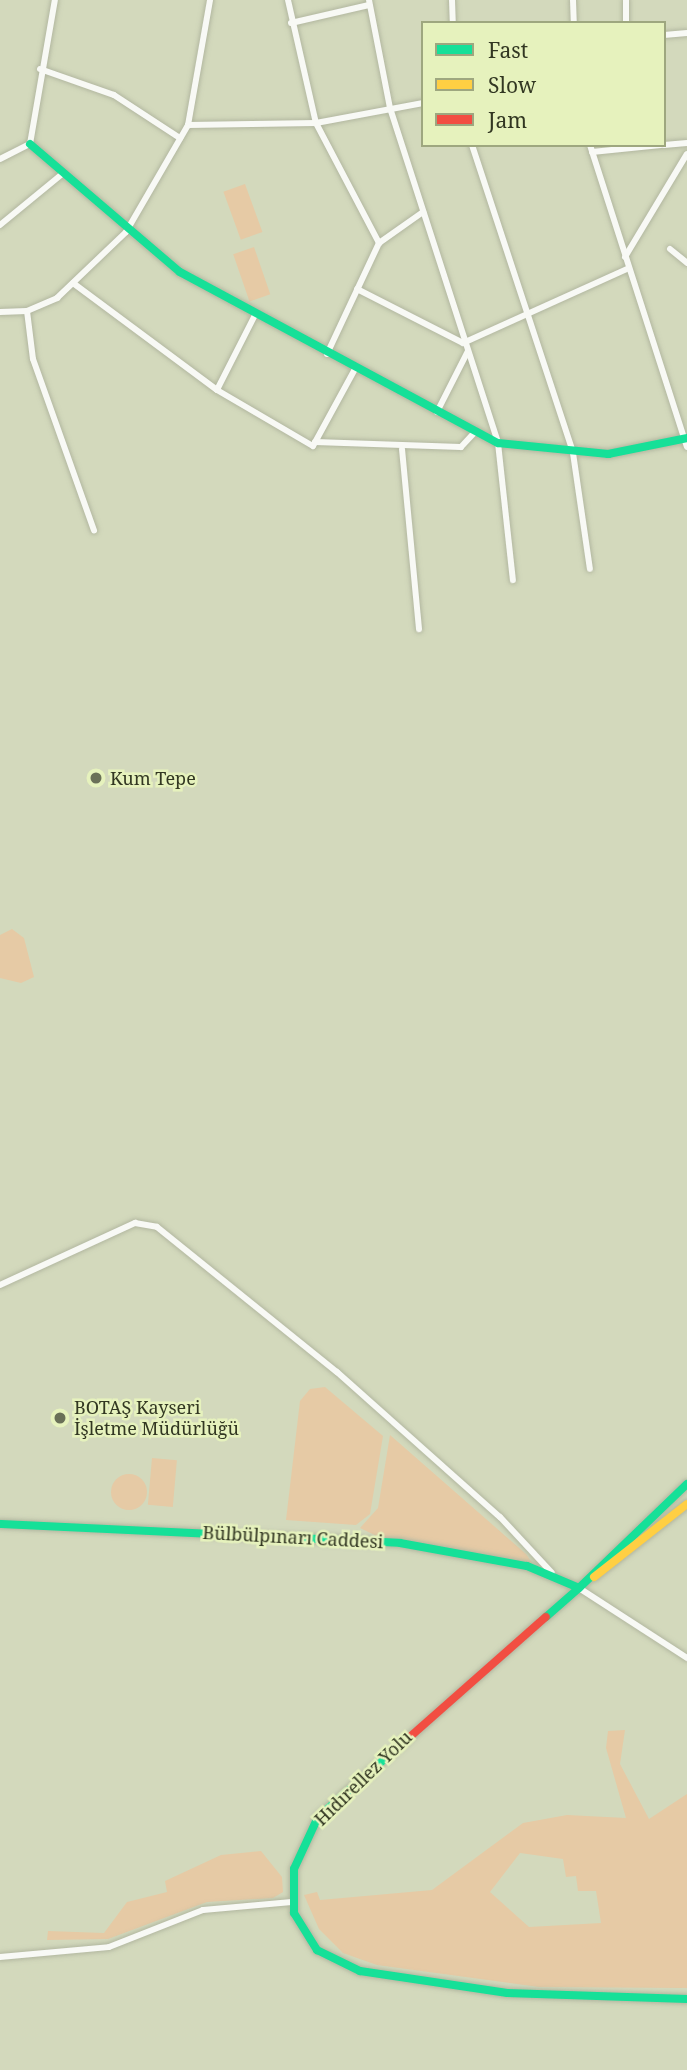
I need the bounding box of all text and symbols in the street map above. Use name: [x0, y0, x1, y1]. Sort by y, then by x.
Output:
legend: [421, 21, 666, 147]
text: Fast: [488, 36, 528, 64]
text: Slow: [488, 71, 536, 99]
text: Jam: [488, 106, 527, 134]
place label: Kum Tepe: [110, 767, 196, 789]
marker: Kum Tepe: [88, 770, 104, 786]
place label: BOTAŞ Kayseri İşletme Müdürlüğü: [74, 1397, 239, 1440]
marker: BOTAŞ Kayseri İşletme Müdürlüğü: [52, 1410, 68, 1426]
street label: Bülbülpınarı Caddesi: [202, 1521, 384, 1553]
street label: Hıdırellez Yolu: [310, 1726, 416, 1830]

